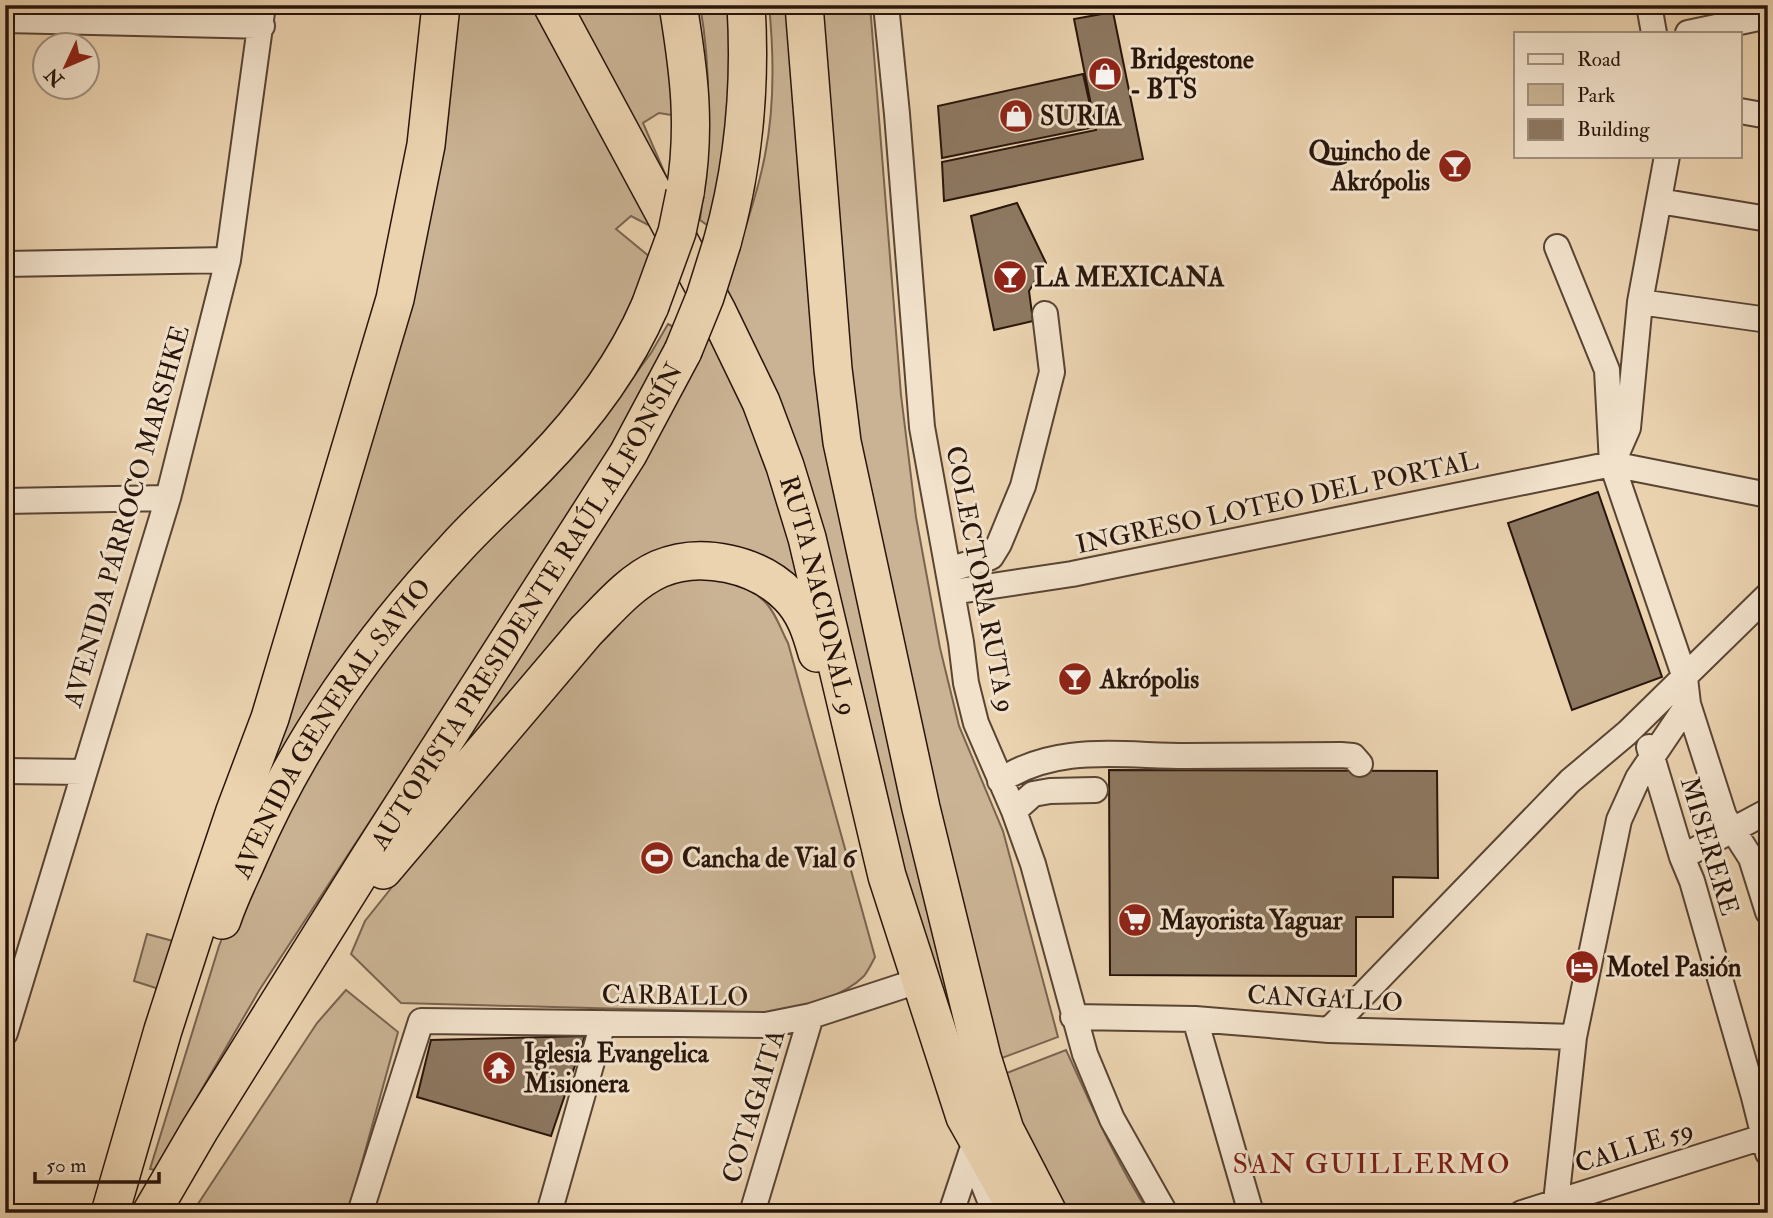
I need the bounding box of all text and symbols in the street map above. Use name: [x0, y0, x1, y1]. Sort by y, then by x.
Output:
north arrow: [32, 32, 102, 102]
legend: [1514, 32, 1742, 158]
place label: Bridgestone - BTS: [1130, 44, 1254, 106]
text: Road: [1577, 46, 1622, 73]
shop icon: Bridgestone - BTS: [1086, 55, 1124, 93]
text: N: [39, 62, 70, 92]
text: Park: [1577, 82, 1615, 109]
shop icon: SURIA: [997, 97, 1035, 135]
place label: SURIA: [1040, 101, 1122, 133]
text: Building: [1577, 116, 1650, 143]
place label: Quincho de Akrópolis: [1309, 136, 1430, 199]
bar icon: Quincho de Akrópolis: [1436, 147, 1474, 185]
bar icon: LA MEXICANA: [991, 258, 1029, 296]
place label: LA MEXICANA: [1034, 262, 1225, 294]
street label: AVENIDA PÁRROCO MARSHKE: [55, 321, 197, 712]
street label: AUTOPISTA PRESIDENTE RAÚL ALFONSÍN: [363, 357, 691, 857]
street label: COLECTORA RUTA 9: [938, 443, 1022, 715]
street label: INGRESO LOTEO DEL PORTAL: [1073, 445, 1481, 561]
street label: RUTA NACIONAL 9: [772, 472, 863, 719]
street label: AVENIDA GENERAL SAVIO: [226, 572, 438, 884]
bar icon: Akrópolis: [1056, 660, 1094, 698]
place label: Akrópolis: [1099, 664, 1199, 697]
street label: MISERERE: [1673, 773, 1745, 920]
sports icon: Cancha de Vial 6: [638, 839, 676, 877]
place label: Cancha de Vial 6: [682, 843, 857, 875]
supermarket icon: Mayorista Yaguar: [1116, 901, 1154, 939]
place label: Mayorista Yaguar: [1159, 905, 1343, 938]
hotel icon: Motel Pasión: [1563, 948, 1601, 986]
place label: Motel Pasión: [1605, 952, 1742, 984]
street label: CARBALLO: [601, 979, 749, 1013]
street label: CANGALLO: [1246, 979, 1404, 1019]
street label: COTAGAITA: [715, 1025, 793, 1187]
place label: Iglesia Evangelica Misionera: [523, 1038, 710, 1100]
temple icon: Iglesia Evangelica Misionera: [480, 1049, 518, 1087]
street label: CALLE 59: [1571, 1114, 1697, 1180]
scale bar: [35, 1141, 159, 1185]
district label: SAN GUILLERMO: [1233, 1147, 1511, 1182]
text: 50 m: [46, 1152, 87, 1179]

